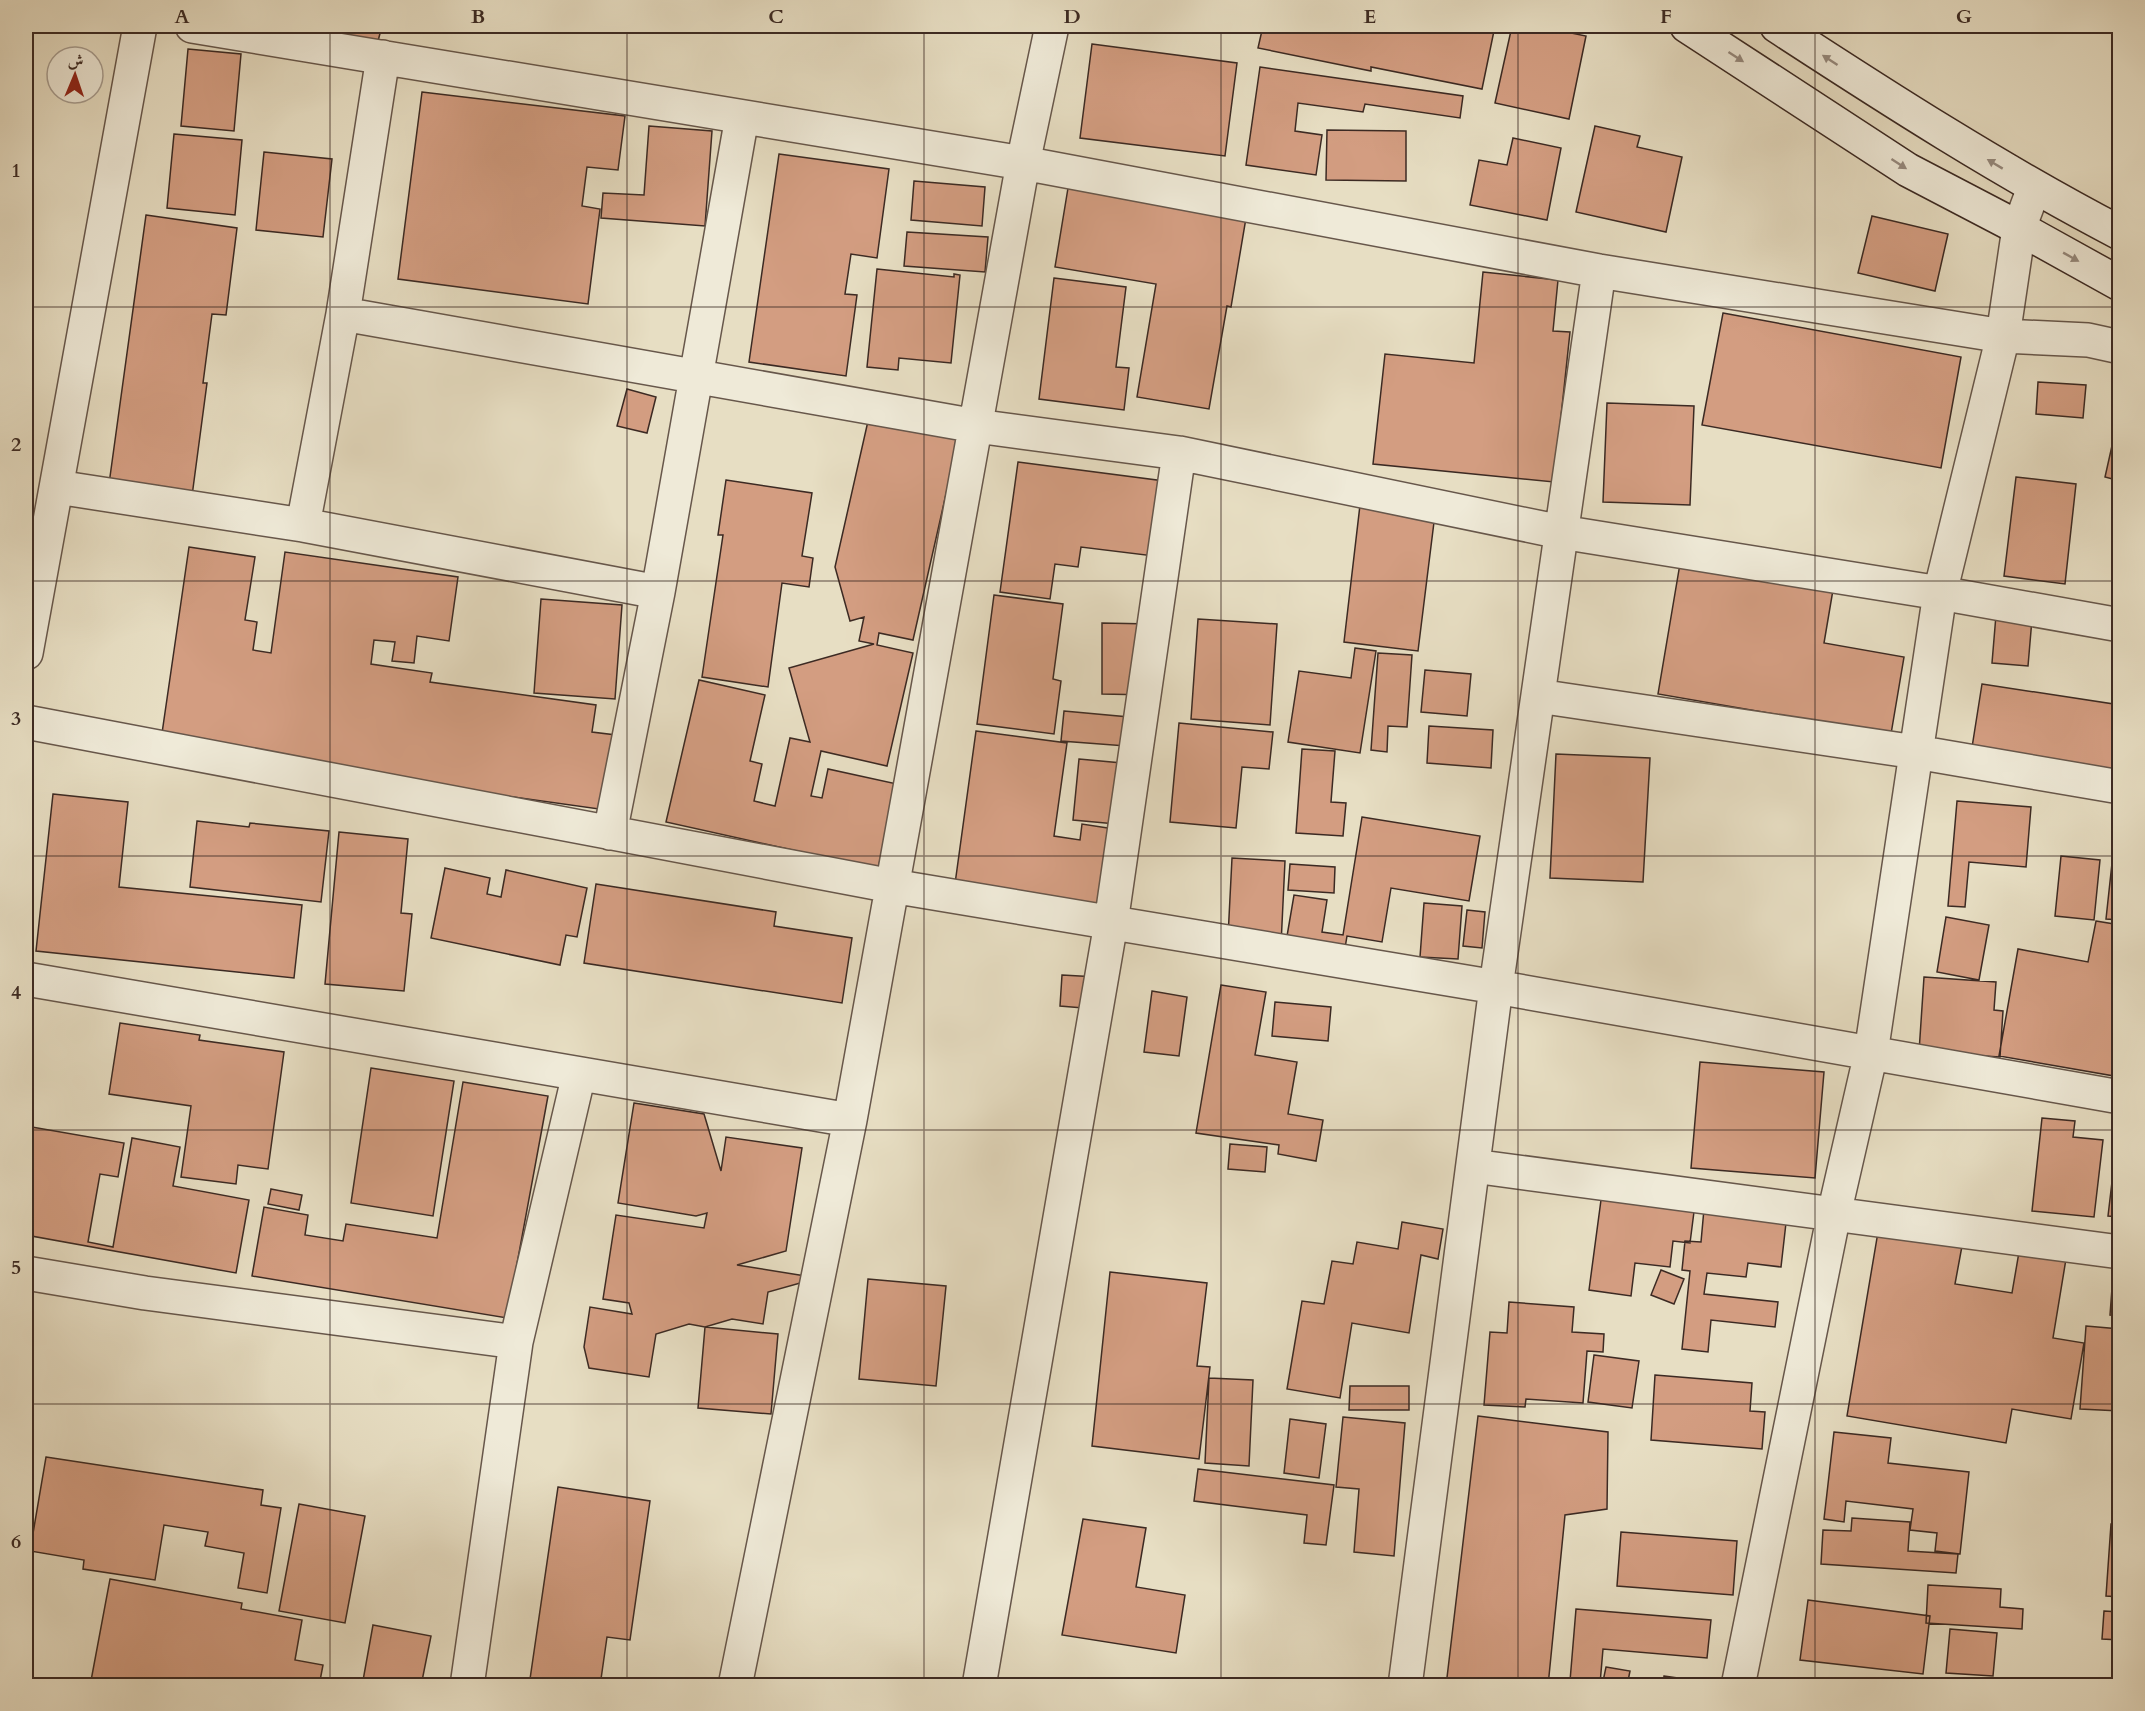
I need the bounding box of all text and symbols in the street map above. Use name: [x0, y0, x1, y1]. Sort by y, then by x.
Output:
text: A: [174, 3, 190, 30]
text: B: [471, 3, 485, 30]
text: C: [768, 3, 784, 30]
text: D: [1063, 3, 1081, 30]
text: E: [1364, 3, 1376, 30]
text: F: [1660, 3, 1672, 30]
text: G: [1956, 3, 1972, 30]
north arrow: [45, 45, 105, 105]
text: ش: [67, 50, 84, 72]
one-way arrow: [1727, 52, 1744, 63]
one-way arrow: [1822, 55, 1838, 66]
text: 1: [11, 157, 21, 184]
one-way arrow: [1891, 158, 1907, 169]
one-way arrow: [1987, 159, 2003, 170]
one-way arrow: [2062, 251, 2079, 261]
text: 2: [11, 431, 21, 458]
text: 3: [11, 705, 21, 732]
text: 4: [11, 979, 21, 1006]
text: 5: [11, 1254, 21, 1281]
text: 6: [11, 1528, 21, 1555]

